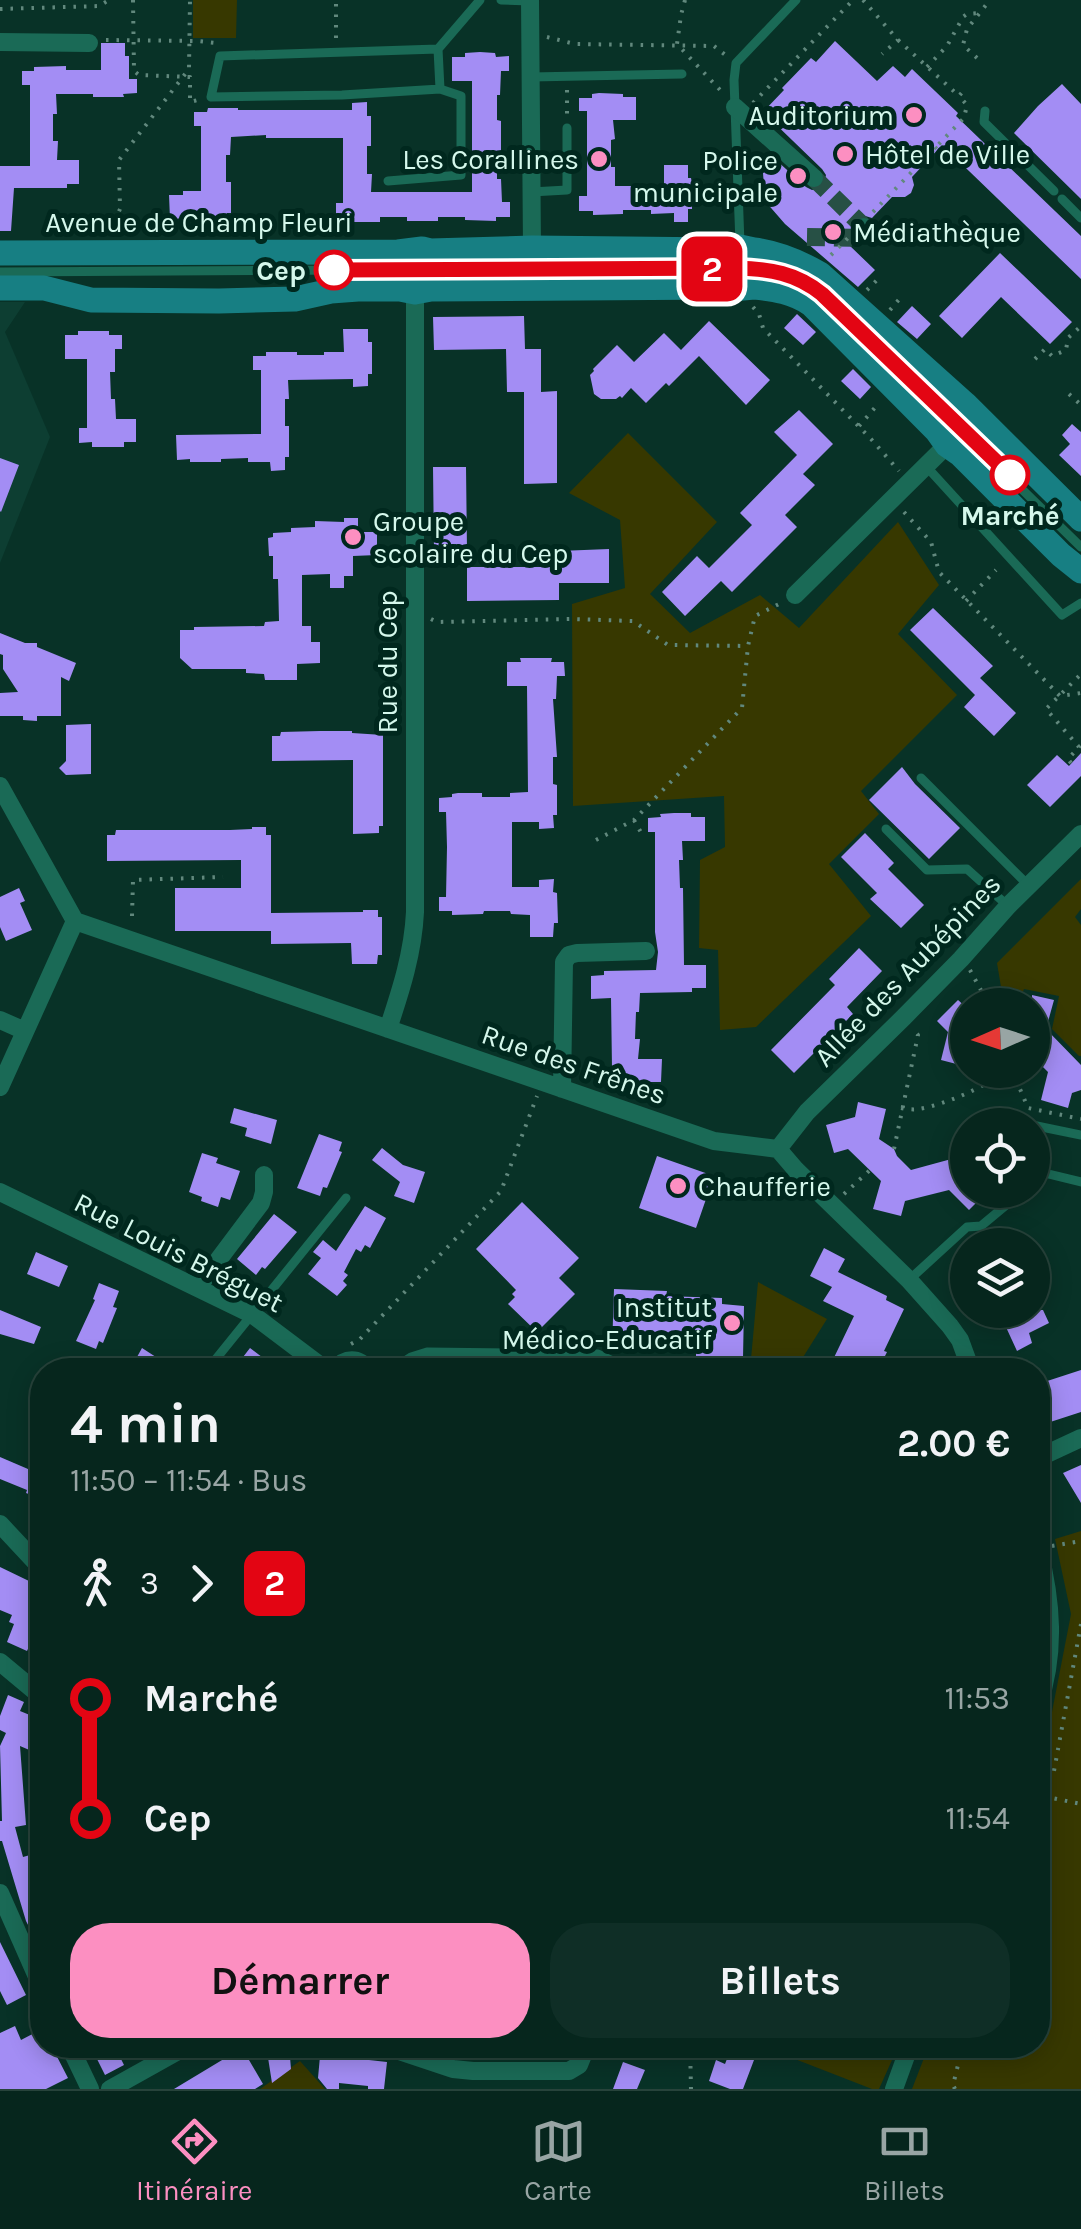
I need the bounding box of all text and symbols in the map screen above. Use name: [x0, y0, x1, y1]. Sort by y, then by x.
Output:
place label: Auditorium: [749, 99, 894, 132]
marker: Auditorium: [903, 104, 925, 126]
place label: Hôtel de Ville: [865, 138, 1030, 171]
place label: Les Corallines: [402, 143, 579, 176]
marker: Hôtel de Ville: [834, 143, 856, 165]
place label: Police municipale: [633, 144, 778, 209]
marker: Les Corallines: [588, 148, 610, 170]
marker: Police municipale: [787, 165, 809, 187]
street label: Avenue de Champ Fleuri: [45, 206, 353, 239]
place label: Médiathèque: [853, 216, 1021, 249]
marker: Médiathèque: [822, 221, 844, 243]
line badge: 2: [680, 236, 744, 302]
text: 2: [701, 249, 723, 290]
marker: Cep: [315, 251, 353, 289]
place label: Cep: [256, 254, 306, 287]
marker: Marché: [991, 456, 1029, 494]
place label: Marché: [961, 499, 1059, 532]
place label: Groupe scolaire du Cep: [373, 505, 568, 570]
marker: Groupe scolaire du Cep: [342, 526, 364, 548]
street label: Rue du Cep: [371, 590, 404, 734]
street label: Allée des Aubépines: [807, 867, 1008, 1073]
north arrow: [950, 988, 1050, 1088]
map controls: [950, 988, 1050, 1328]
street label: Rue des Frênes: [477, 1018, 670, 1111]
button: locate: [950, 1108, 1050, 1208]
place label: Chaufferie: [698, 1170, 831, 1203]
marker: Chaufferie: [667, 1175, 689, 1197]
street label: Rue Louis Bréguet: [69, 1186, 289, 1319]
button: layers: [950, 1228, 1050, 1328]
place label: Institut Médico-Educatif: [502, 1291, 712, 1356]
marker: Institut Médico-Educatif: [721, 1312, 743, 1334]
text: 4 min: [70, 1392, 221, 1456]
text: 2.00 €: [897, 1421, 1010, 1466]
text: 11:50 – 11:54 · Bus: [70, 1462, 307, 1499]
icon: walk: [70, 1556, 125, 1611]
icon: forward: [174, 1556, 229, 1611]
text: 2: [264, 1563, 285, 1604]
text: 3: [140, 1565, 159, 1602]
text: Marché: [144, 1676, 278, 1721]
text: 11:53: [945, 1680, 1010, 1717]
text: Cep: [144, 1796, 211, 1841]
text: 11:54: [946, 1800, 1010, 1837]
button: Démarrer: [70, 1923, 530, 2038]
button: Billets: [550, 1923, 1010, 2038]
tab: Itinéraire: [136, 2114, 252, 2207]
tab: Carte: [524, 2114, 592, 2207]
tab: Billets: [864, 2114, 945, 2207]

